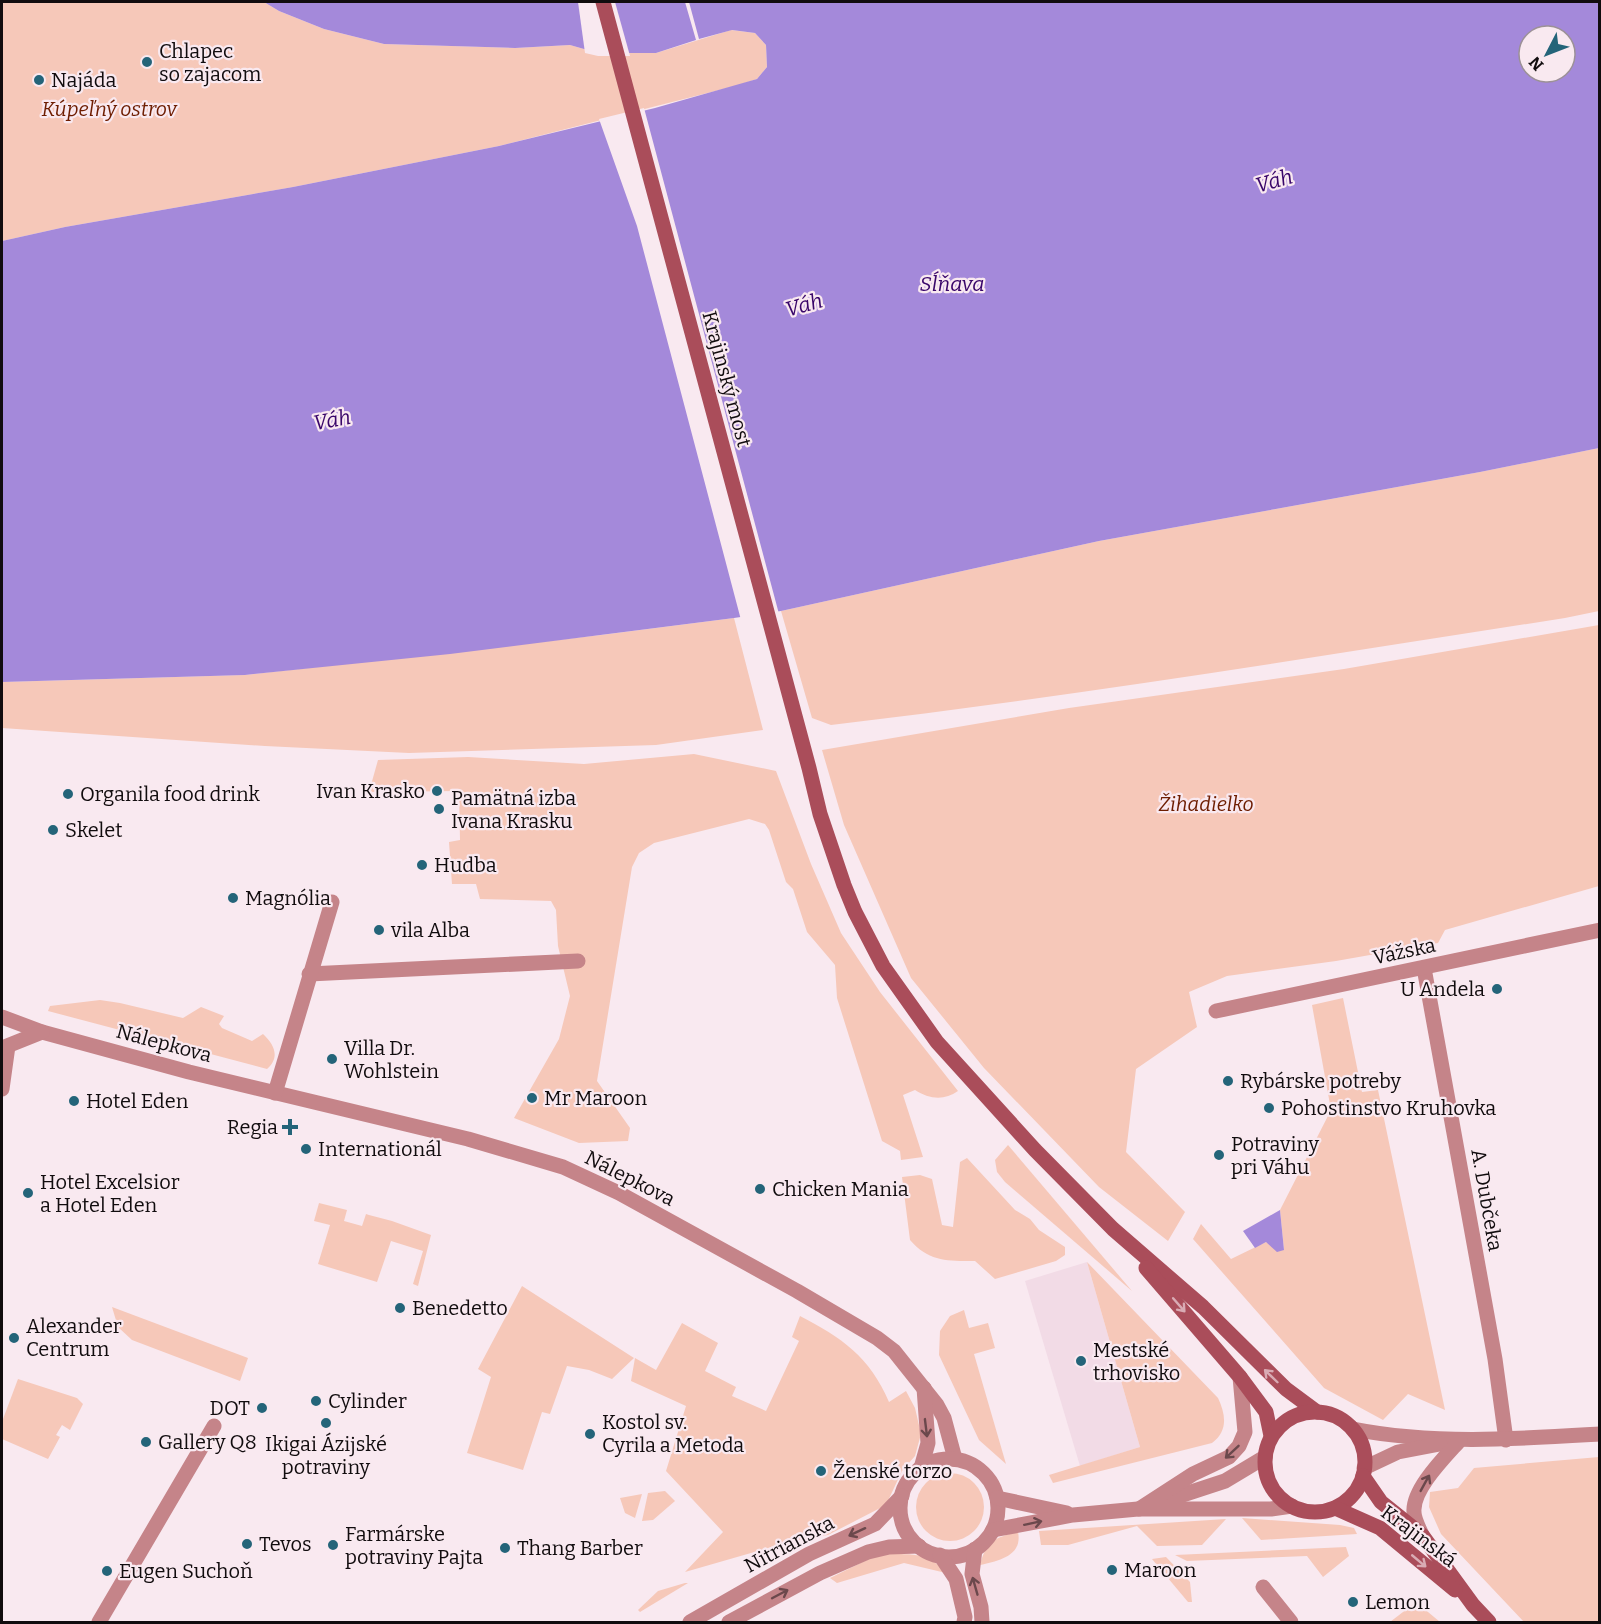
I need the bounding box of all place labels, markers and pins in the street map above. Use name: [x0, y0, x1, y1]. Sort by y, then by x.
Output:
place label: Chlapec so zajacom: [159, 39, 261, 87]
marker: Chlapec so zajacom: [140, 55, 154, 69]
place label: Najáda: [51, 68, 116, 93]
marker: Najáda: [32, 73, 46, 87]
place label: Ivan Krasko: [316, 779, 425, 803]
place label: Organila food drink: [80, 782, 261, 806]
marker: Ivan Krasko: [430, 784, 444, 798]
place label: Pamätná izba Ivana Krasku: [451, 786, 576, 833]
marker: Organila food drink: [61, 787, 75, 801]
marker: Pamätná izba Ivana Krasku: [432, 802, 446, 816]
place label: Skelet: [65, 818, 123, 842]
marker: Skelet: [46, 823, 60, 837]
place label: Hudba: [434, 853, 497, 877]
marker: Hudba: [415, 858, 429, 872]
place label: Magnólia: [245, 886, 331, 910]
marker: Magnólia: [226, 891, 240, 905]
place label: vila Alba: [390, 918, 470, 942]
marker: vila Alba: [372, 923, 386, 937]
place label: U Andela: [1400, 977, 1485, 1001]
marker: U Andela: [1490, 982, 1504, 996]
place label: Villa Dr. Wohlstein: [344, 1036, 439, 1083]
marker: Villa Dr. Wohlstein: [325, 1052, 339, 1066]
place label: Rybárske potreby: [1240, 1069, 1401, 1093]
marker: Rybárske potreby: [1221, 1074, 1235, 1088]
place label: Mr Maroon: [544, 1086, 647, 1110]
place label: Hotel Eden: [86, 1089, 189, 1113]
marker: Mr Maroon: [525, 1091, 539, 1105]
marker: Hotel Eden: [67, 1094, 81, 1108]
place label: Pohostinstvo Kruhovka: [1281, 1096, 1496, 1120]
marker: Pohostinstvo Kruhovka: [1262, 1101, 1276, 1115]
place label: Regia: [227, 1115, 278, 1139]
marker: Regia: [283, 1120, 297, 1134]
place label: Potraviny pri Váhu: [1231, 1132, 1319, 1179]
place label: Internationál: [318, 1137, 442, 1161]
marker: Internationál: [299, 1142, 313, 1156]
marker: Potraviny pri Váhu: [1212, 1148, 1226, 1162]
place label: Hotel Excelsior a Hotel Eden: [40, 1170, 180, 1217]
place label: Chicken Mania: [772, 1177, 909, 1201]
marker: Chicken Mania: [753, 1182, 767, 1196]
marker: Hotel Excelsior a Hotel Eden: [21, 1186, 35, 1200]
place label: Benedetto: [412, 1296, 508, 1320]
marker: Benedetto: [393, 1301, 407, 1315]
place label: Alexander Centrum: [26, 1314, 122, 1361]
marker: Alexander Centrum: [7, 1331, 21, 1345]
place label: Mestské trhovisko: [1093, 1338, 1180, 1385]
marker: Mestské trhovisko: [1074, 1354, 1088, 1368]
place label: Cylinder: [328, 1389, 407, 1413]
marker: Cylinder: [309, 1394, 323, 1408]
place label: DOT: [210, 1396, 250, 1420]
marker: DOT: [255, 1401, 269, 1415]
place label: Kostol sv. Cyrila a Metoda: [602, 1410, 744, 1457]
marker: Ikigai Ázijské potraviny: [319, 1416, 333, 1430]
marker: Kostol sv. Cyrila a Metoda: [583, 1427, 597, 1441]
place label: Gallery Q8: [158, 1430, 257, 1454]
place label: Ikigai Ázijské potraviny: [265, 1432, 387, 1479]
marker: Gallery Q8: [139, 1435, 153, 1449]
place label: Ženské torzo: [833, 1459, 952, 1483]
marker: Ženské torzo: [814, 1464, 828, 1478]
place label: Farmárske potraviny Pajta: [345, 1522, 483, 1570]
place label: Tevos: [259, 1532, 311, 1556]
place label: Thang Barber: [517, 1536, 643, 1560]
marker: Tevos: [240, 1537, 254, 1551]
marker: Farmárske potraviny Pajta: [326, 1538, 340, 1552]
marker: Thang Barber: [498, 1541, 512, 1555]
place label: Maroon: [1124, 1558, 1197, 1582]
place label: Eugen Suchoň: [119, 1559, 253, 1583]
marker: Maroon: [1105, 1563, 1119, 1577]
marker: Eugen Suchoň: [100, 1564, 114, 1578]
place label: Lemon: [1365, 1590, 1430, 1614]
marker: Lemon: [1346, 1595, 1360, 1609]

